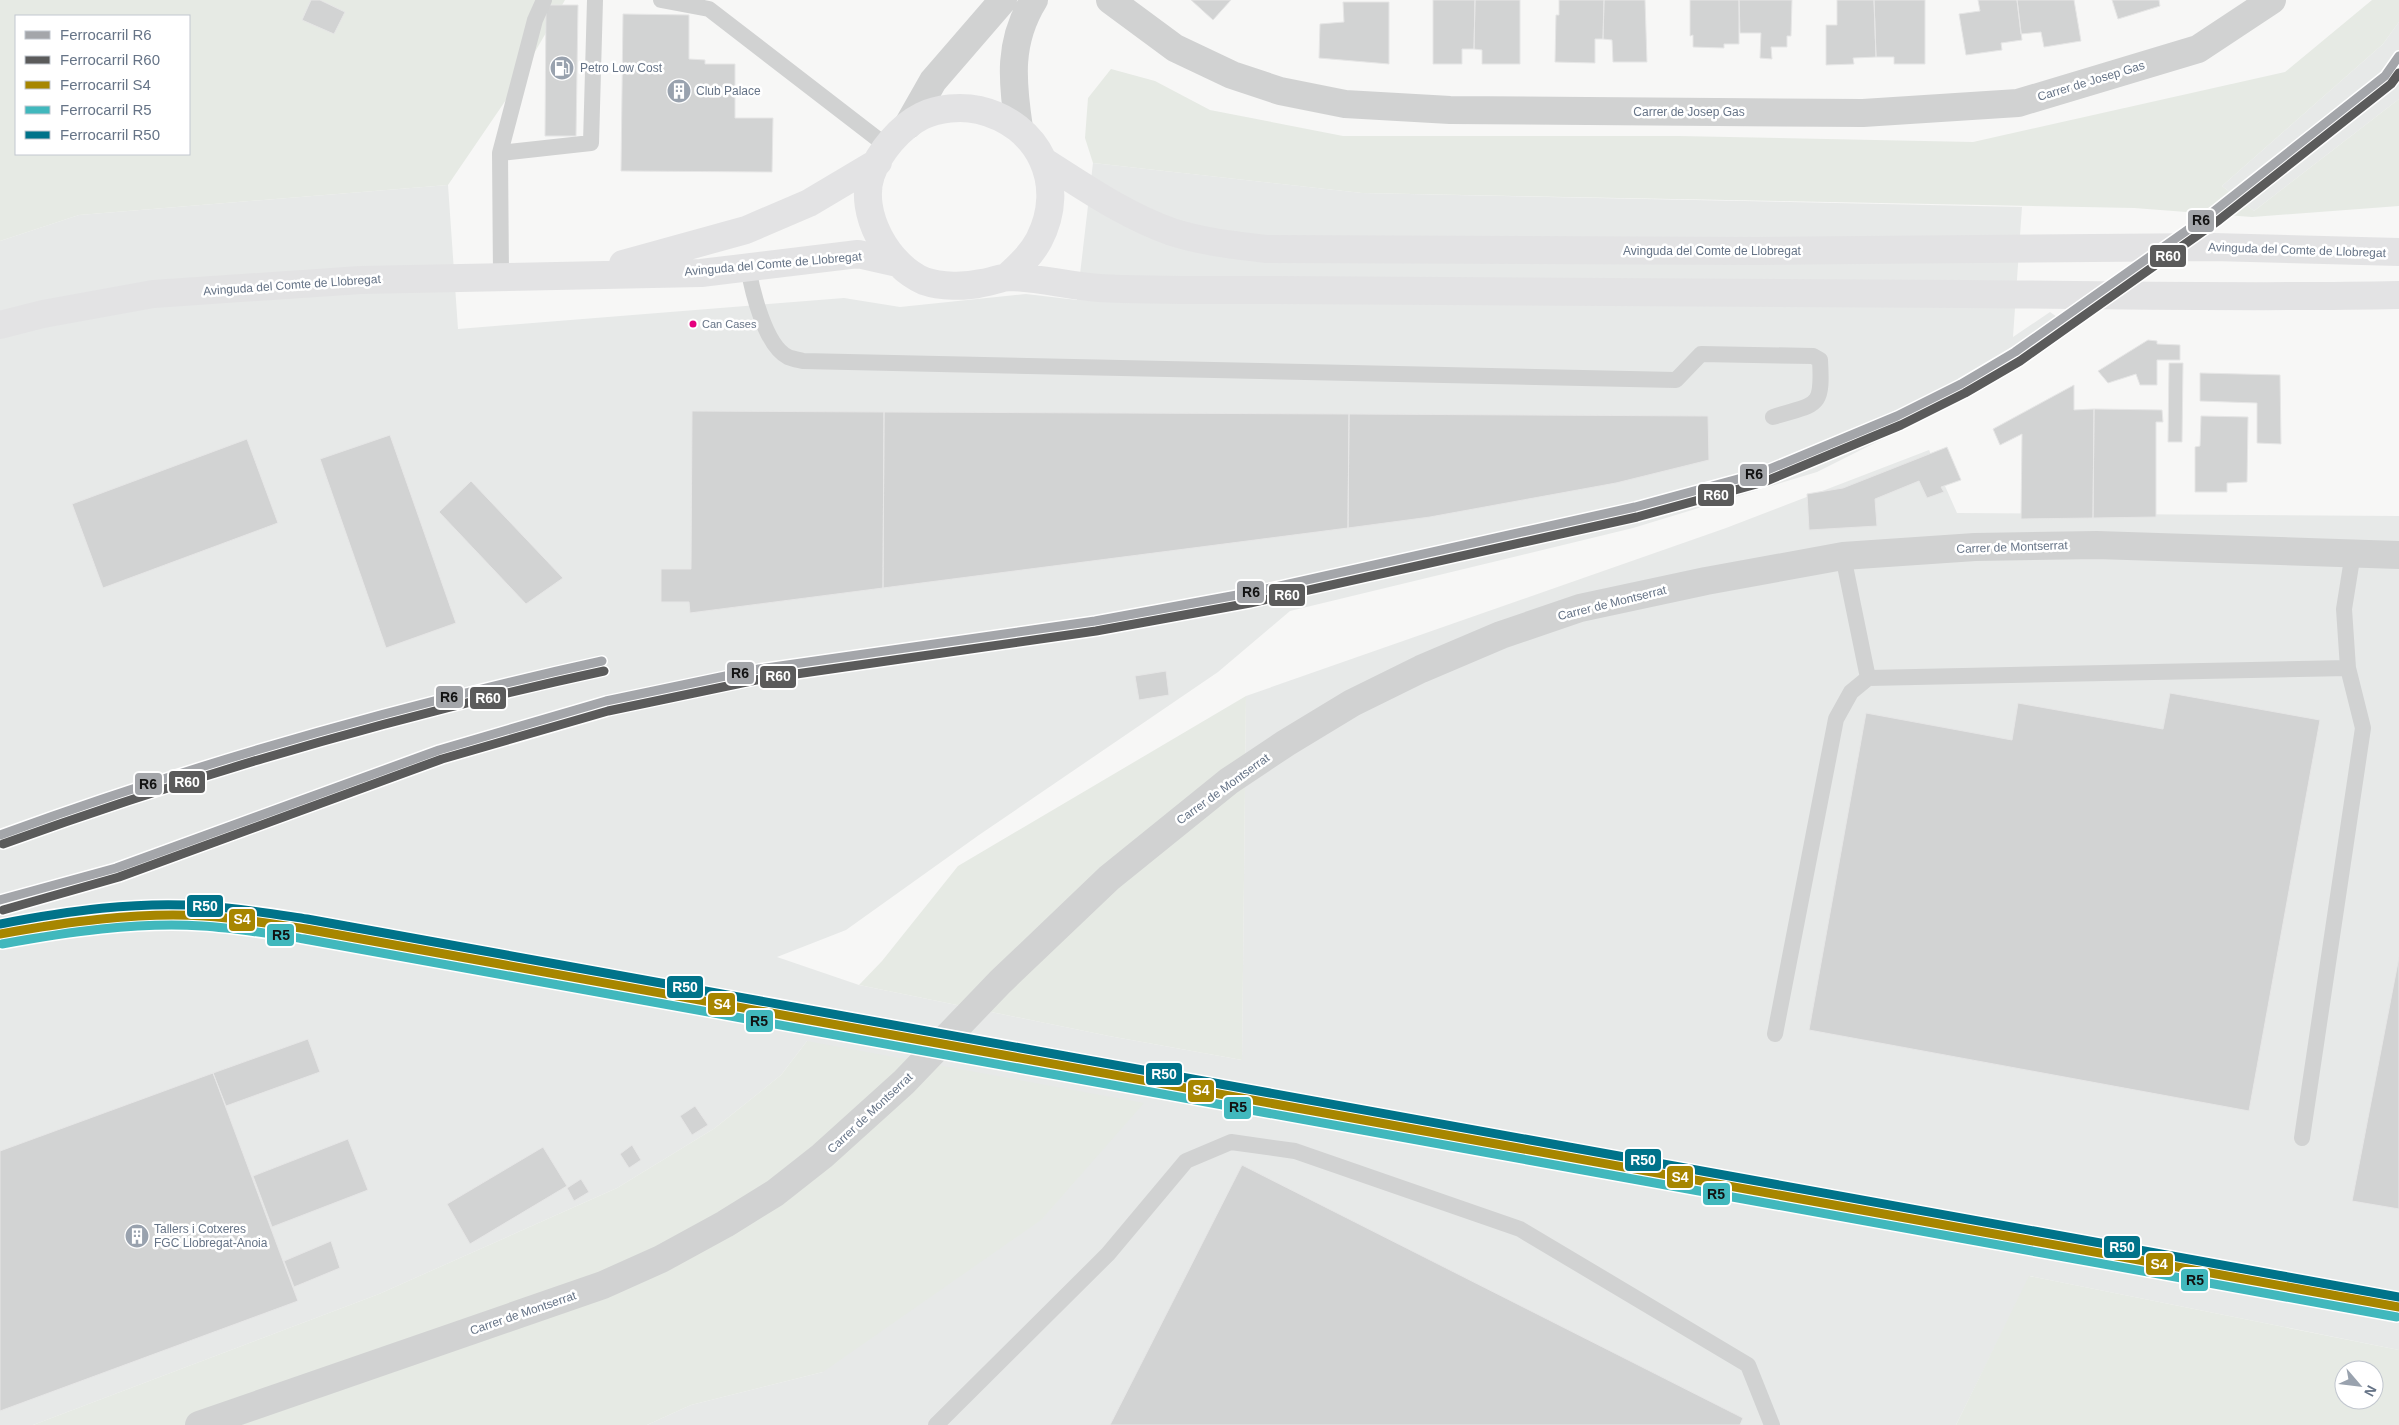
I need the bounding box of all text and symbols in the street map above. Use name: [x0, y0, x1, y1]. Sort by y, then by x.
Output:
legend: [15, 15, 190, 155]
text: Ferrocarril R6: [60, 26, 152, 43]
text: Ferrocarril R60: [60, 51, 160, 68]
fuel station icon: Petro Low Cost: [549, 55, 575, 81]
street label: Carrer de Josep Gas: [2036, 58, 2146, 104]
place label: Petro Low Cost: [580, 61, 663, 75]
text: Ferrocarril S4: [60, 76, 151, 93]
building icon: Club Palace: [666, 78, 692, 104]
place label: Club Palace: [696, 84, 761, 98]
text: Ferrocarril R5: [60, 101, 152, 118]
street label: Carrer de Josep Gas: [1633, 105, 1745, 119]
text: Ferrocarril R50: [60, 126, 160, 143]
line badge: R6: [2187, 209, 2215, 233]
text: R6: [2192, 212, 2210, 228]
street label: Avinguda del Comte de Llobregat: [2208, 240, 2387, 260]
street label: Avinguda del Comte de Llobregat: [1623, 244, 1802, 258]
line badge: R60: [2149, 244, 2187, 268]
text: R60: [2155, 248, 2181, 264]
street label: Avinguda del Comte de Llobregat: [684, 249, 863, 279]
street label: Avinguda del Comte de Llobregat: [203, 272, 382, 298]
place label: Can Cases: [702, 318, 757, 330]
marker: Can Cases: [688, 319, 698, 329]
line badge: R6: [1739, 463, 1768, 487]
text: R6: [1745, 466, 1763, 482]
line badge: R60: [1697, 483, 1735, 507]
text: R60: [1703, 487, 1729, 503]
street label: Carrer de Montserrat: [1956, 538, 2069, 556]
line badge: R6: [1236, 580, 1265, 604]
line badge: R60: [1268, 583, 1306, 607]
street label: Carrer de Montserrat: [1556, 583, 1668, 623]
text: R6: [1242, 584, 1260, 600]
text: R60: [1274, 587, 1300, 603]
line badge: R6: [726, 661, 755, 685]
text: R6: [731, 665, 749, 681]
line badge: R60: [759, 665, 797, 689]
text: R60: [765, 668, 791, 684]
line badge: R6: [435, 685, 464, 709]
line badge: R60: [469, 686, 507, 710]
text: R6: [440, 689, 458, 705]
text: R60: [475, 690, 501, 706]
street label: Carrer de Montserrat: [1174, 750, 1273, 827]
line badge: R60: [168, 770, 206, 794]
line badge: R6: [134, 772, 163, 796]
text: R60: [174, 774, 200, 790]
text: R6: [139, 776, 157, 792]
line badge: R50: [186, 894, 224, 918]
text: R50: [192, 898, 218, 914]
line badge: S4: [228, 908, 256, 932]
text: S4: [233, 911, 251, 927]
line badge: R5: [266, 923, 295, 947]
text: R5: [272, 927, 290, 943]
line badge: R50: [666, 975, 704, 999]
text: R50: [672, 979, 698, 995]
line badge: S4: [707, 992, 736, 1016]
text: S4: [713, 996, 731, 1012]
line badge: R5: [745, 1009, 774, 1033]
text: R5: [750, 1013, 768, 1029]
line badge: R50: [1145, 1062, 1183, 1086]
text: R50: [1151, 1066, 1177, 1082]
street label: Carrer de Montserrat: [824, 1069, 916, 1156]
line badge: S4: [1187, 1079, 1215, 1103]
text: S4: [1192, 1082, 1210, 1098]
line badge: R5: [1223, 1096, 1252, 1120]
text: R5: [1229, 1099, 1247, 1115]
line badge: R50: [1624, 1148, 1662, 1172]
text: R50: [1630, 1152, 1656, 1168]
line badge: S4: [1666, 1165, 1694, 1189]
text: S4: [1671, 1169, 1689, 1185]
line badge: R5: [1702, 1182, 1731, 1206]
text: R5: [1707, 1186, 1725, 1202]
place label: Tallers i Cotxeres FGC Llobregat-Anoia: [154, 1222, 268, 1250]
building icon: Tallers i Cotxeres FGC Llobregat-Anoia: [124, 1223, 150, 1249]
line badge: R50: [2103, 1235, 2141, 1259]
text: R50: [2109, 1239, 2135, 1255]
line badge: S4: [2145, 1252, 2174, 1276]
text: S4: [2150, 1256, 2168, 1272]
line badge: R5: [2180, 1268, 2209, 1292]
text: R5: [2186, 1272, 2204, 1288]
street label: Carrer de Montserrat: [468, 1288, 579, 1338]
north arrow: [2334, 1360, 2384, 1410]
text: N: [2361, 1383, 2380, 1399]

